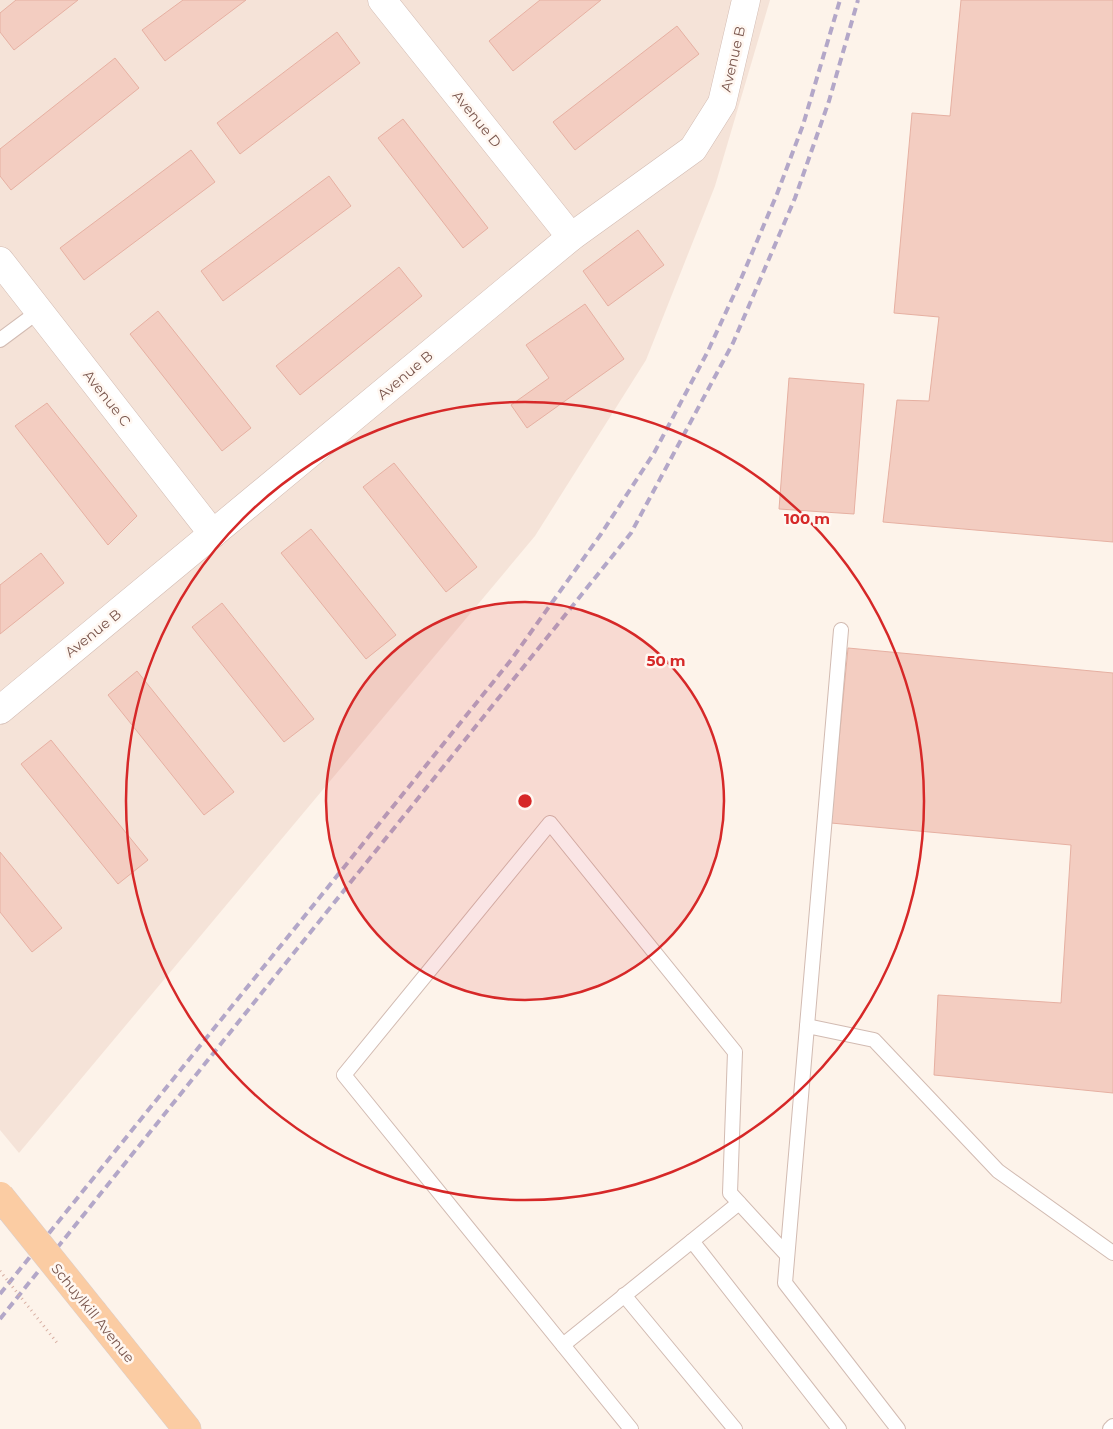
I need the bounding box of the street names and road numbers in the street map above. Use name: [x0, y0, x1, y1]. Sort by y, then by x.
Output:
street label: Avenue B: [717, 24, 749, 94]
street label: Avenue D: [449, 87, 505, 151]
street label: Avenue B: [374, 347, 436, 403]
street label: Avenue C: [79, 366, 135, 430]
street label: Avenue B: [61, 605, 125, 661]
street label: Schuylkill Avenue: [47, 1260, 139, 1366]

